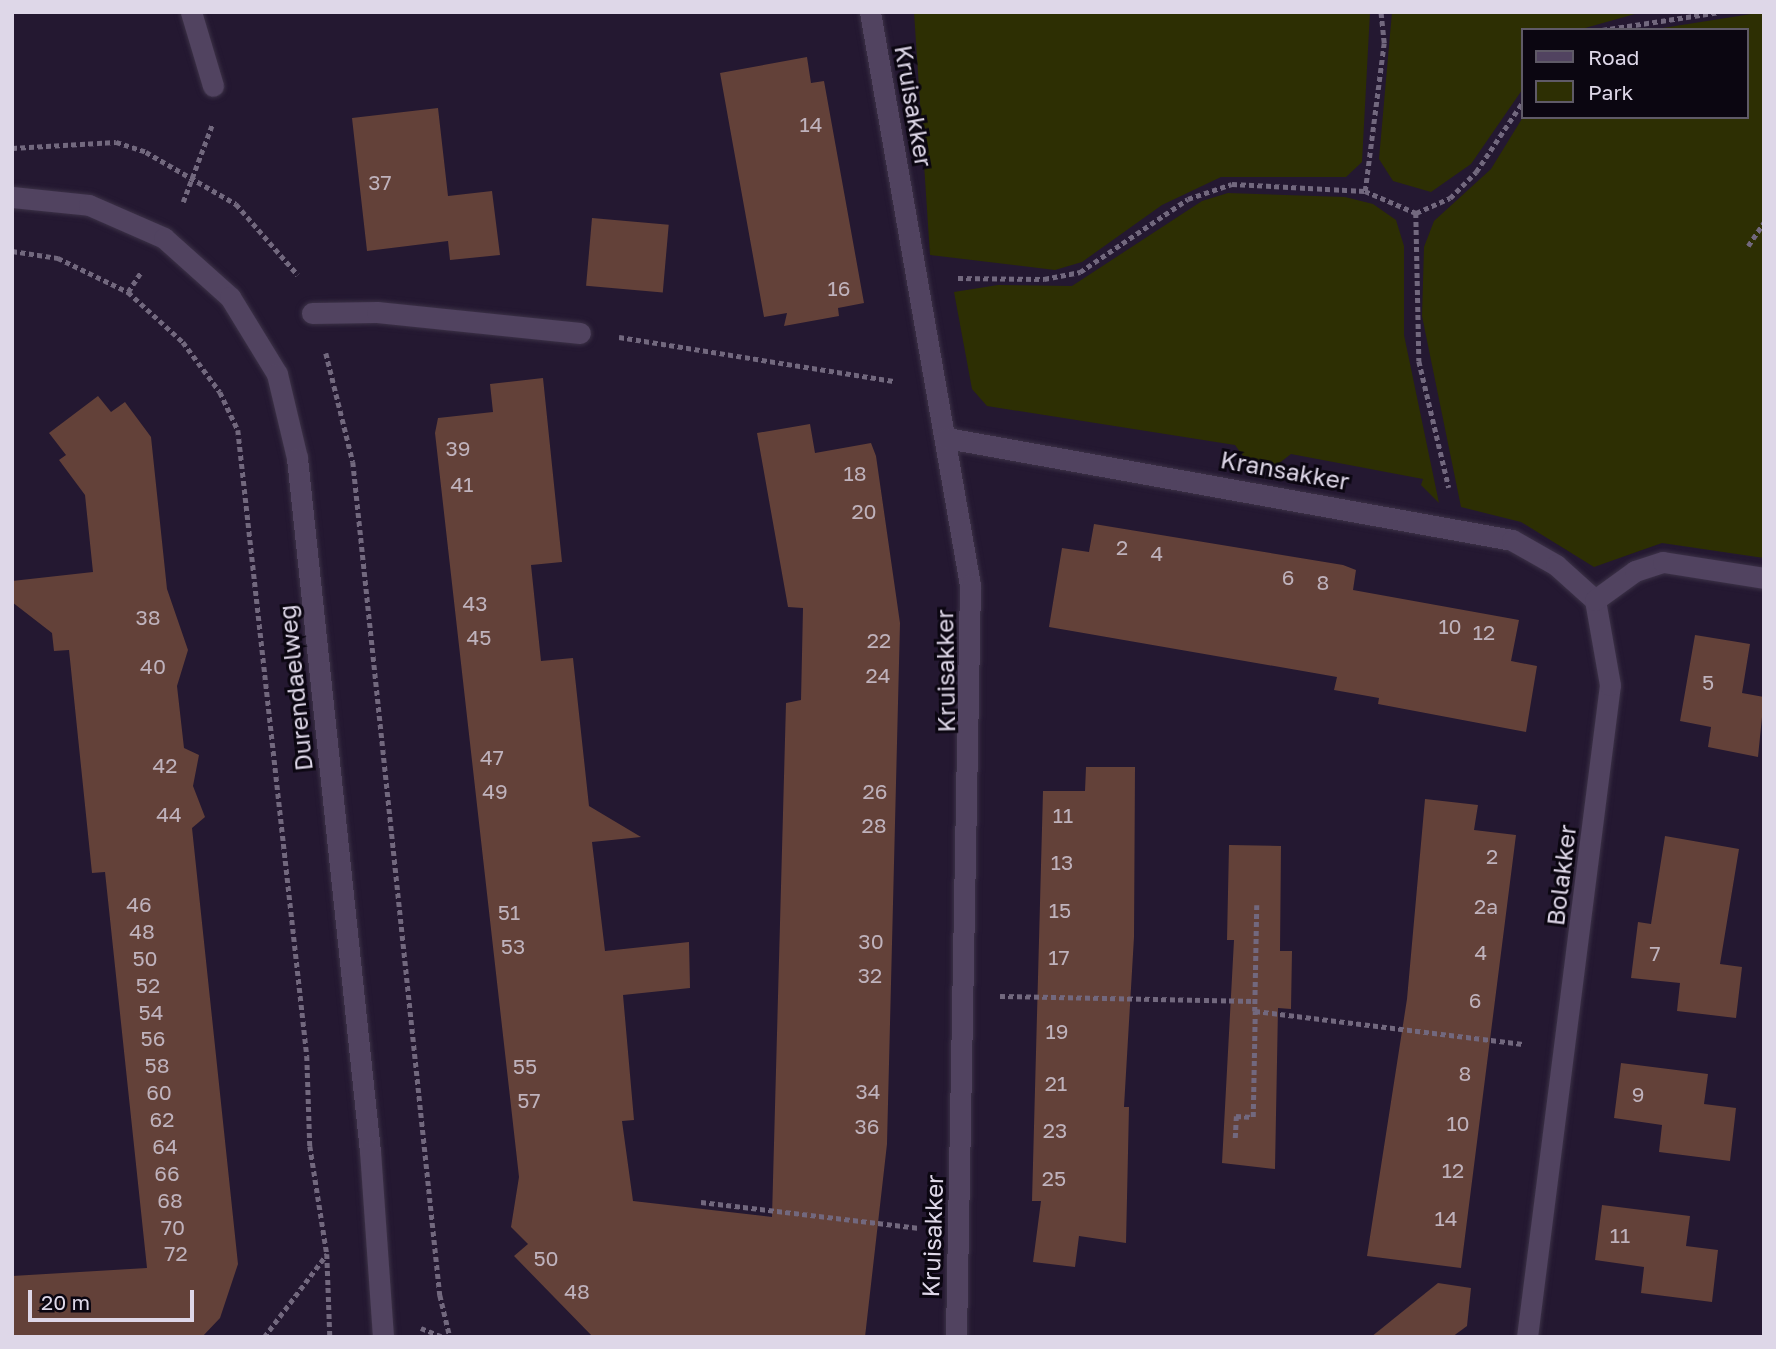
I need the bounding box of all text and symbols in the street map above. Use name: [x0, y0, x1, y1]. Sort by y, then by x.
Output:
legend: [1520, 28, 1748, 119]
street label: Kruisakker: [889, 43, 939, 169]
text: Road: [1588, 44, 1639, 70]
text: Park: [1588, 79, 1633, 105]
house number: 14: [800, 111, 822, 137]
house number: 37: [368, 169, 392, 195]
house number: 16: [828, 275, 850, 301]
house number: 39: [446, 435, 470, 461]
street label: Kransakker: [1218, 445, 1352, 495]
house number: 18: [844, 460, 866, 486]
house number: 41: [451, 471, 473, 497]
house number: 20: [851, 498, 877, 524]
house number: 2: [1116, 534, 1128, 560]
house number: 4: [1151, 540, 1163, 566]
house number: 6: [1282, 564, 1294, 590]
house number: 8: [1317, 569, 1329, 595]
house number: 43: [462, 590, 488, 616]
house number: 38: [135, 604, 161, 630]
street label: Durendaelweg: [272, 604, 318, 772]
street label: Kruisakker: [930, 609, 960, 733]
house number: 10: [1438, 613, 1462, 639]
house number: 12: [1473, 619, 1495, 645]
house number: 45: [467, 624, 491, 650]
house number: 22: [867, 627, 891, 653]
house number: 40: [140, 653, 166, 679]
house number: 24: [866, 662, 890, 688]
house number: 5: [1702, 669, 1714, 695]
house number: 47: [480, 744, 504, 770]
house number: 42: [153, 752, 177, 778]
house number: 49: [482, 778, 508, 804]
house number: 26: [863, 778, 887, 804]
house number: 44: [156, 801, 182, 827]
house number: 11: [1053, 802, 1073, 828]
house number: 28: [862, 812, 886, 838]
street label: Bolakker: [1541, 823, 1581, 927]
house number: 2: [1486, 843, 1498, 869]
house number: 13: [1051, 849, 1073, 875]
house number: 46: [126, 891, 152, 917]
house number: 2a: [1474, 893, 1498, 919]
house number: 15: [1049, 897, 1071, 923]
house number: 51: [498, 899, 520, 925]
house number: 48: [129, 918, 155, 944]
house number: 30: [858, 928, 884, 954]
house number: 53: [501, 933, 525, 959]
house number: 4: [1475, 939, 1487, 965]
house number: 7: [1649, 940, 1661, 966]
house number: 17: [1048, 944, 1070, 970]
house number: 50: [132, 945, 158, 971]
house number: 32: [858, 962, 882, 988]
house number: 52: [136, 972, 160, 998]
house number: 6: [1469, 987, 1481, 1013]
house number: 54: [139, 999, 163, 1025]
house number: 19: [1046, 1018, 1068, 1044]
house number: 56: [141, 1025, 165, 1051]
house number: 58: [145, 1052, 169, 1078]
house number: 55: [513, 1053, 537, 1079]
house number: 8: [1459, 1060, 1471, 1086]
house number: 21: [1045, 1070, 1067, 1096]
house number: 34: [855, 1078, 881, 1104]
house number: 60: [146, 1079, 172, 1105]
house number: 9: [1632, 1081, 1644, 1107]
house number: 57: [517, 1087, 541, 1113]
house number: 62: [150, 1106, 174, 1132]
house number: 10: [1446, 1110, 1470, 1136]
house number: 36: [855, 1113, 879, 1139]
house number: 23: [1043, 1117, 1067, 1143]
house number: 64: [152, 1133, 178, 1159]
house number: 12: [1442, 1157, 1464, 1183]
house number: 66: [154, 1160, 180, 1186]
house number: 25: [1042, 1165, 1066, 1191]
street label: Kruisakker: [915, 1174, 949, 1298]
house number: 68: [157, 1187, 183, 1213]
house number: 14: [1435, 1205, 1457, 1231]
house number: 70: [161, 1214, 185, 1240]
house number: 11: [1610, 1222, 1630, 1248]
house number: 72: [164, 1240, 188, 1266]
house number: 50: [533, 1245, 559, 1271]
scale bar: [32, 1276, 198, 1320]
house number: 48: [564, 1278, 590, 1304]
text: 20 m: [41, 1289, 90, 1315]

